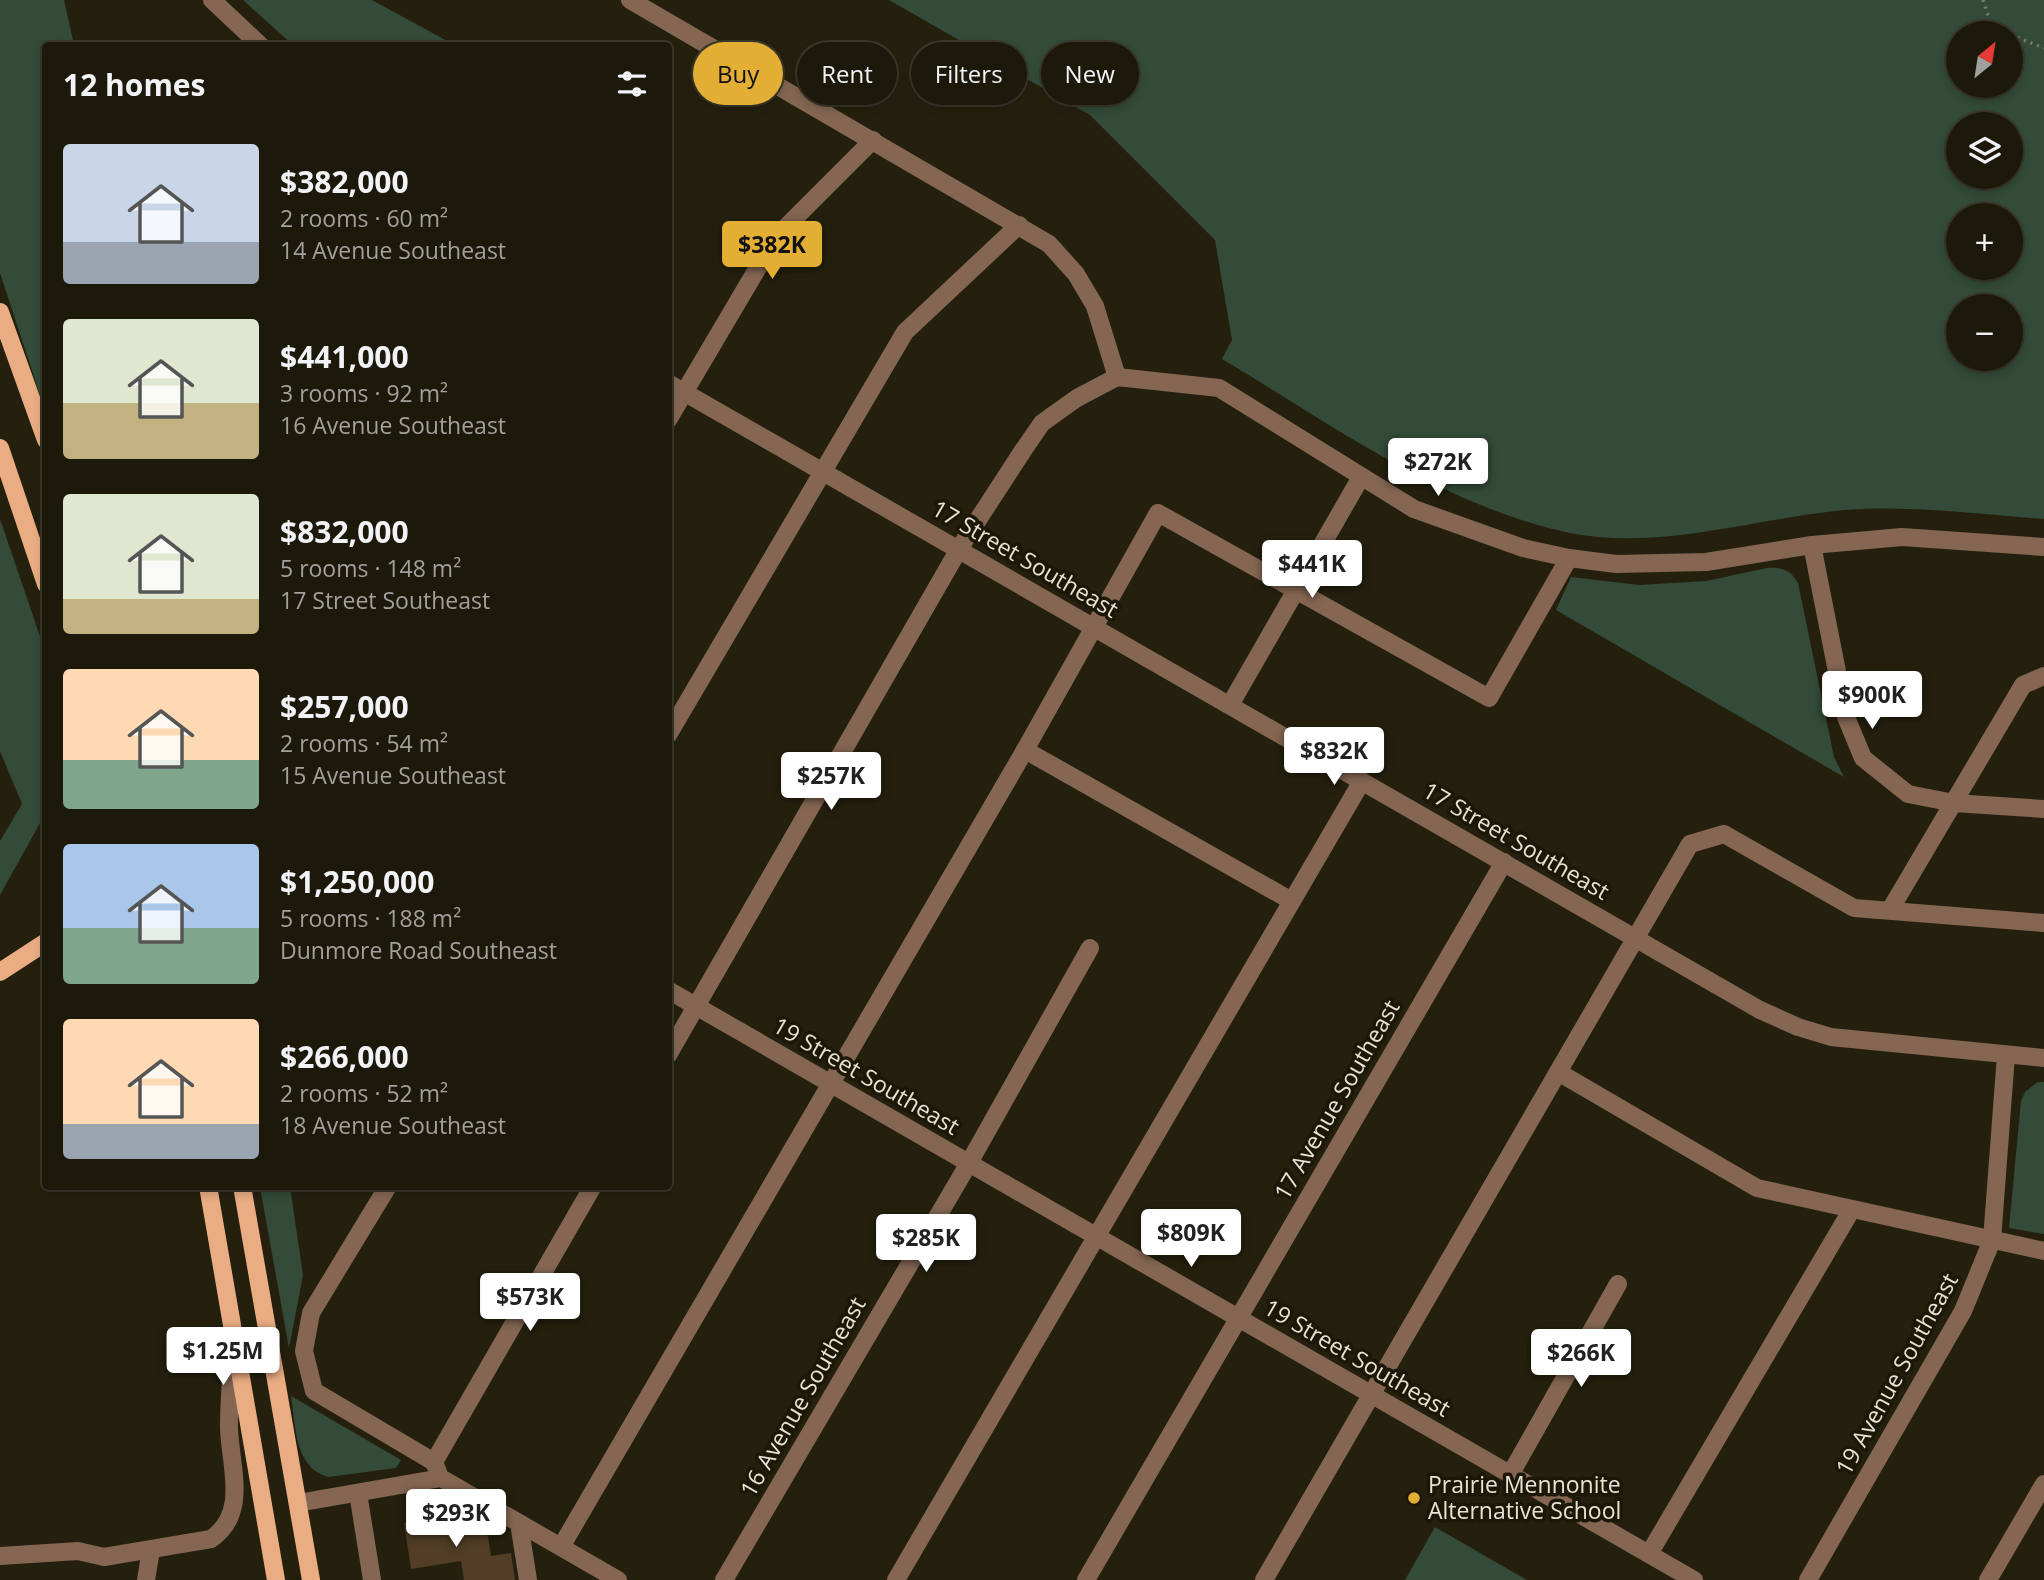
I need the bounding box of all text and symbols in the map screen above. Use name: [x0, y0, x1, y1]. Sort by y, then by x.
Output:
north arrow: [1946, 21, 2023, 98]
map controls: [1946, 21, 2023, 371]
chip: Buy: [693, 42, 783, 105]
chip: Rent: [797, 42, 897, 105]
chip: Filters: [911, 42, 1027, 105]
chip: New: [1041, 42, 1139, 105]
text: 12 homes: [63, 64, 206, 105]
icon: filters: [613, 65, 651, 103]
button: layers: [1946, 112, 2023, 189]
text: $382,000: [280, 161, 409, 202]
icon: home: [119, 172, 203, 256]
text: 2 rooms · 60 m²: [280, 202, 448, 234]
button: +: [1946, 203, 2023, 280]
pin: $382K: [723, 222, 821, 281]
text: $382K: [738, 228, 806, 260]
text: 14 Avenue Southeast: [280, 234, 506, 266]
button: −: [1946, 294, 2023, 371]
text: $441,000: [280, 336, 409, 377]
icon: home: [119, 347, 203, 431]
text: 3 rooms · 92 m²: [280, 377, 448, 409]
text: 16 Avenue Southeast: [280, 409, 506, 441]
pin: $272K: [1389, 438, 1487, 498]
text: $272K: [1404, 445, 1472, 477]
street label: 17 Street Southeast: [926, 492, 1125, 625]
text: $832,000: [280, 511, 409, 552]
icon: home: [119, 522, 203, 606]
pin: $441K: [1263, 540, 1361, 600]
text: $441K: [1278, 547, 1346, 579]
text: 5 rooms · 148 m²: [280, 552, 461, 584]
text: 17 Street Southeast: [280, 584, 490, 616]
pin: $900K: [1823, 672, 1921, 731]
text: $900K: [1838, 678, 1906, 710]
text: $257,000: [280, 686, 409, 727]
icon: home: [119, 697, 203, 781]
text: 2 rooms · 54 m²: [280, 727, 448, 759]
pin: $832K: [1285, 728, 1383, 787]
text: $832K: [1300, 734, 1368, 766]
pin: $257K: [782, 752, 880, 812]
text: 15 Avenue Southeast: [280, 759, 506, 791]
text: $257K: [797, 759, 865, 791]
street label: 17 Street Southeast: [1417, 774, 1616, 907]
text: $1,250,000: [280, 861, 434, 902]
icon: home: [119, 872, 203, 956]
text: 5 rooms · 188 m²: [280, 902, 461, 934]
text: Dunmore Road Southeast: [280, 934, 557, 966]
street label: 17 Avenue Southeast: [1266, 994, 1407, 1205]
street label: 19 Street Southeast: [767, 1009, 966, 1142]
text: $266,000: [280, 1036, 409, 1077]
icon: home: [119, 1047, 203, 1131]
text: 2 rooms · 52 m²: [280, 1077, 448, 1109]
text: 18 Avenue Southeast: [280, 1109, 506, 1141]
pin: $809K: [1142, 1210, 1240, 1269]
pin: $285K: [877, 1214, 975, 1274]
text: $809K: [1157, 1216, 1225, 1248]
text: $285K: [892, 1221, 960, 1253]
street label: 19 Avenue Southeast: [1827, 1267, 1965, 1480]
pin: $573K: [481, 1274, 579, 1333]
text: $573K: [496, 1280, 564, 1312]
street label: 16 Avenue Southeast: [732, 1291, 873, 1502]
street label: 19 Street Southeast: [1258, 1291, 1457, 1424]
pin: $1.25M: [166, 1328, 280, 1387]
pin: $266K: [1532, 1330, 1630, 1389]
text: $1.25M: [183, 1334, 263, 1366]
text: $266K: [1547, 1336, 1615, 1368]
place label: Prairie Mennonite Alternative School: [1428, 1468, 1621, 1526]
pin: $293K: [407, 1490, 505, 1549]
marker: Prairie Mennonite Alternative School: [1406, 1490, 1422, 1506]
text: $293K: [422, 1496, 490, 1528]

